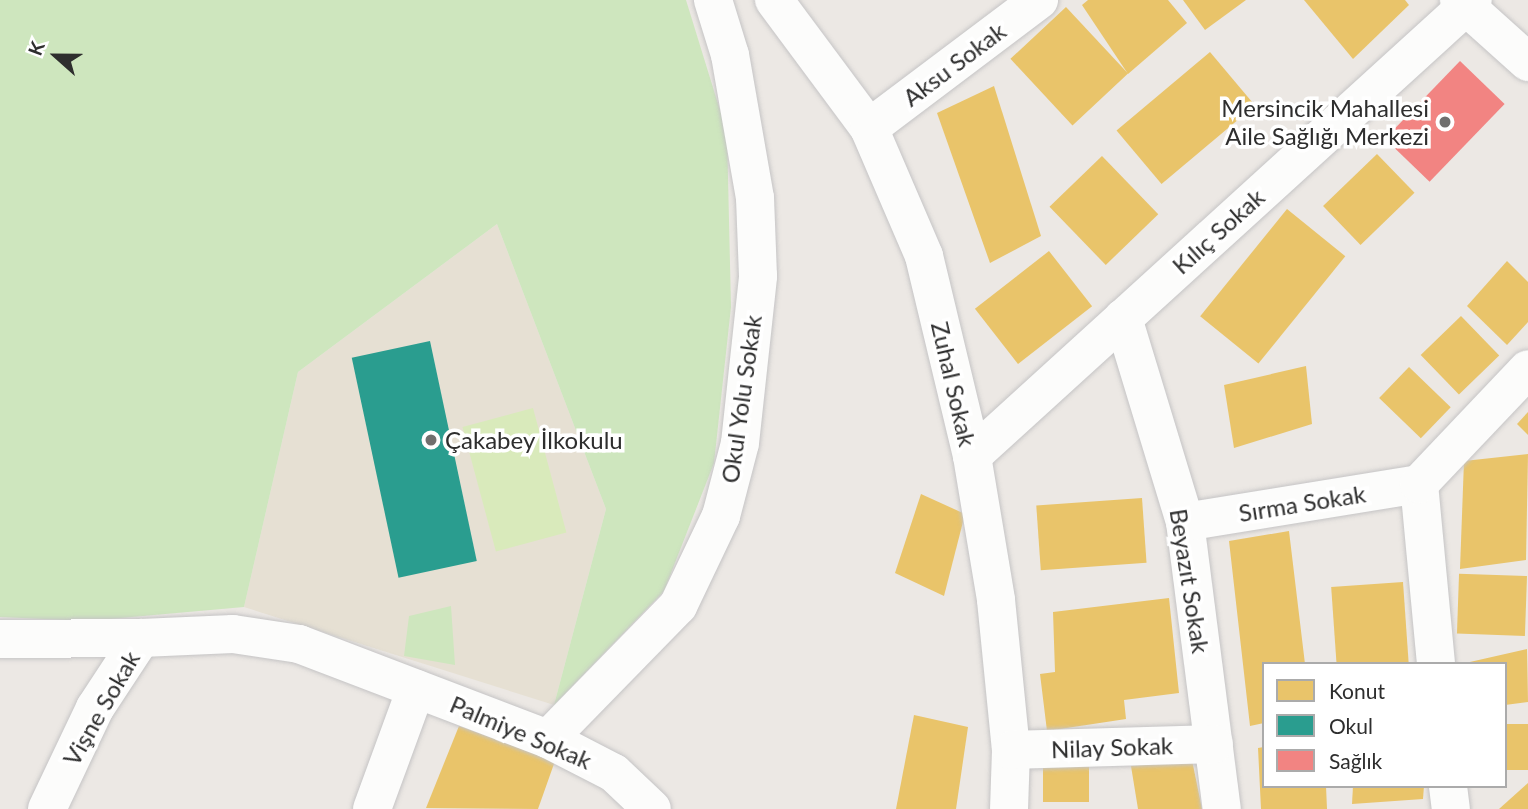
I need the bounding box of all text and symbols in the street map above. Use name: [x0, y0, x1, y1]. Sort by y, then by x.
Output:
street label: Aksu Sokak: [897, 16, 1011, 112]
north arrow: [21, 21, 91, 91]
text: K: [23, 38, 49, 58]
place label: Mersincik Mahallesi Aile Sağlığı Merkezi: [1221, 94, 1429, 150]
marker: Mersincik Mahallesi Aile Sağlığı Merkezi: [1435, 112, 1455, 132]
street label: Kılıç Sokak: [1166, 182, 1270, 280]
street label: Okul Yolu Sokak: [715, 313, 767, 485]
street label: Zuhal Sokak: [926, 319, 982, 449]
place label: Çakabey İlkokulu: [445, 426, 623, 454]
marker: Çakabey İlkokulu: [423, 432, 439, 448]
street label: Sırma Sokak: [1236, 479, 1368, 527]
street label: Beyazıt Sokak: [1164, 507, 1216, 655]
street label: Vişne Sokak: [57, 646, 145, 770]
legend: [1262, 662, 1507, 788]
text: Konut: [1329, 678, 1385, 703]
street label: Palmiye Sokak: [446, 689, 596, 775]
text: Okul: [1329, 713, 1373, 738]
street label: Nilay Sokak: [1050, 730, 1174, 764]
text: Sağlık: [1329, 748, 1382, 773]

